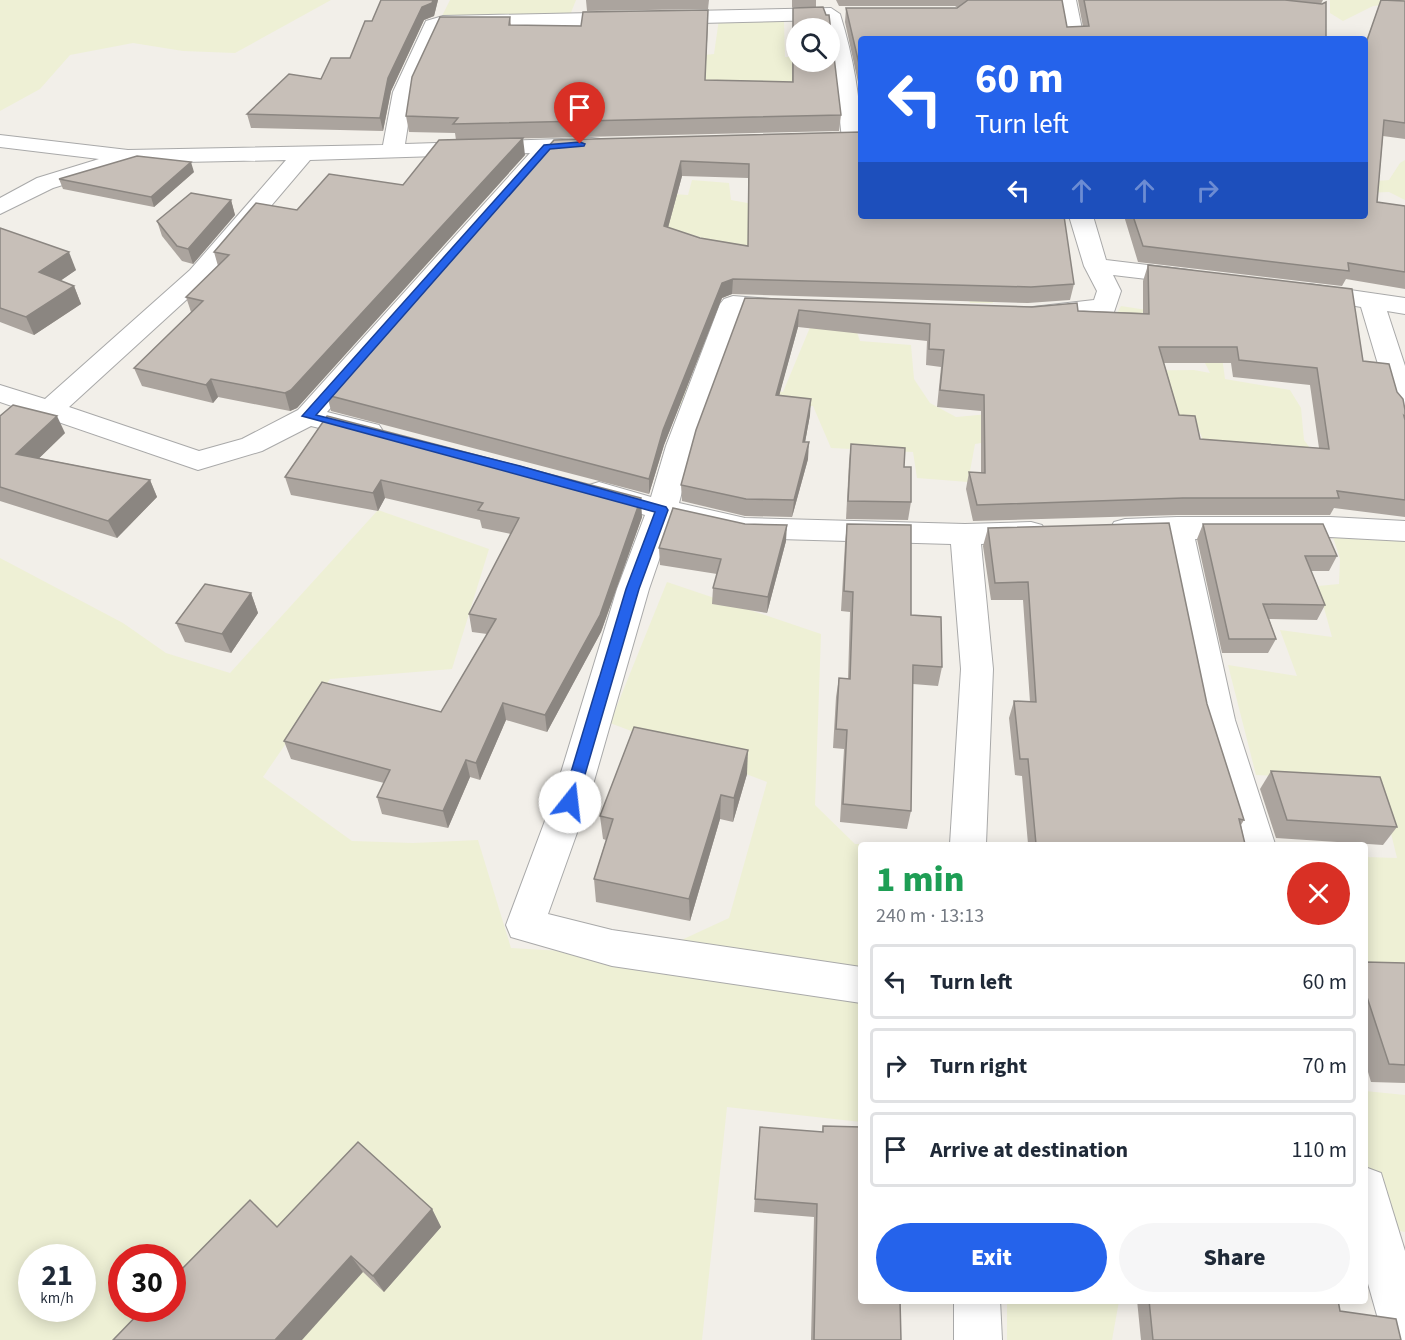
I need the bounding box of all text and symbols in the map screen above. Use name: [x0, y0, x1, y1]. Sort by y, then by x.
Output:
map controls: [786, 18, 840, 72]
button: search: [786, 18, 840, 72]
text: 60 m: [975, 49, 1064, 109]
icon: left: [876, 60, 954, 138]
pin: [554, 82, 605, 144]
icon: arrive: [563, 91, 596, 124]
text: Turn left: [975, 105, 1069, 144]
icon: left: [1002, 174, 1035, 207]
icon: ahead: [1065, 174, 1098, 207]
icon: ahead: [1128, 174, 1161, 207]
icon: right: [1191, 174, 1224, 207]
position arrow: [538, 770, 602, 834]
text: 1 min: [876, 854, 964, 905]
button: close: [1287, 862, 1350, 925]
text: 240 m · 13:13: [876, 902, 984, 930]
icon: left: [879, 965, 912, 998]
text: Turn left: [930, 966, 1012, 998]
text: 60 m: [1302, 966, 1347, 998]
icon: right: [879, 1049, 912, 1082]
text: Turn right: [930, 1050, 1027, 1082]
text: 70 m: [1302, 1050, 1347, 1082]
icon: arrive: [879, 1133, 912, 1166]
text: Arrive at destination: [930, 1134, 1128, 1166]
text: 110 m: [1292, 1134, 1347, 1166]
button: Exit: [876, 1223, 1107, 1292]
button: Share: [1119, 1223, 1350, 1292]
speed limit sign: 30: [108, 1244, 186, 1322]
text: 21: [41, 1254, 73, 1297]
text: km/h: [40, 1288, 74, 1309]

